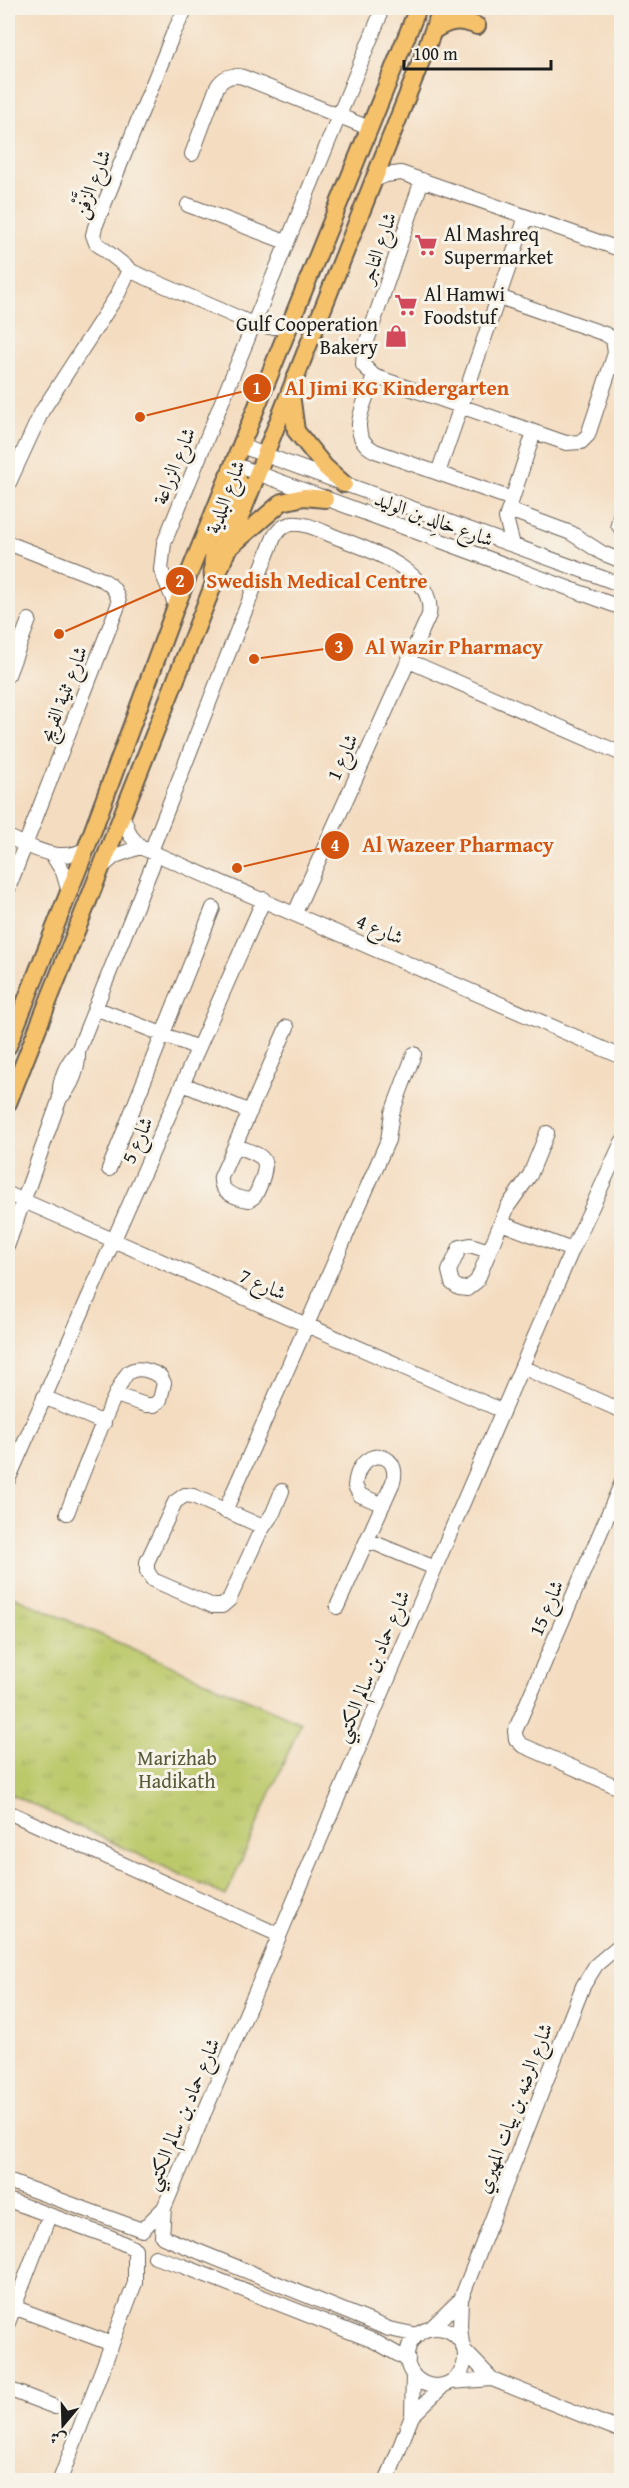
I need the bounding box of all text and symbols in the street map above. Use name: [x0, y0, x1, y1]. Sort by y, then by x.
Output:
scale bar: [404, 33, 551, 71]
text: 100 m: [413, 40, 458, 67]
street label: شارع الزَّفْن: [63, 144, 122, 224]
street label: شارع التاجر: [351, 208, 407, 291]
place label: Al Mashreq Supermarket: [444, 219, 553, 271]
supermarket icon: Al Mashreq Supermarket: [413, 232, 439, 258]
place label: Al Hamwi Foodstuf: [424, 279, 505, 331]
supermarket icon: Al Hamwi Foodstuf: [393, 292, 419, 318]
place label: Gulf Cooperation Bakery: [236, 309, 378, 361]
shop icon: Gulf Cooperation Bakery: [383, 323, 409, 349]
callout: Al Jimi KG Kindergarten: [242, 368, 521, 407]
text: Al Jimi KG Kindergarten: [285, 372, 510, 403]
text: 1: [252, 374, 262, 401]
street label: شارع الزراعة: [145, 423, 206, 510]
street label: شارع البلدية: [197, 456, 256, 539]
street label: شارع خالِد بن الوليد: [369, 484, 498, 557]
callout: Swedish Medical Centre: [165, 561, 440, 600]
text: Swedish Medical Centre: [206, 565, 428, 596]
text: 2: [175, 567, 185, 594]
callout: Al Wazir Pharmacy: [324, 627, 555, 666]
text: Al Wazir Pharmacy: [365, 631, 543, 662]
text: 3: [334, 633, 344, 660]
street label: شارع ثنية الفريج: [31, 641, 98, 748]
street label: شارع 1: [318, 729, 368, 787]
callout: Al Wazeer Pharmacy: [320, 825, 566, 864]
text: Al Wazeer Pharmacy: [362, 829, 554, 860]
text: 4: [330, 831, 340, 858]
street label: شارع 4: [351, 906, 408, 955]
street label: شارع 5: [113, 1112, 163, 1170]
street label: شارع 7: [233, 1260, 291, 1310]
street label: شارع 15: [521, 1575, 574, 1642]
street label: شارع حماد بن سالم الكتبي: [326, 1585, 421, 1748]
park label: Marizhab Hadikath: [137, 1743, 217, 1795]
street label: شارع الرضه بن بيات المهيري: [468, 2019, 563, 2199]
street label: شارع حماد بن سالم الكتبي: [136, 2033, 231, 2196]
north arrow: [33, 2395, 93, 2455]
text: ش: [47, 2425, 70, 2453]

